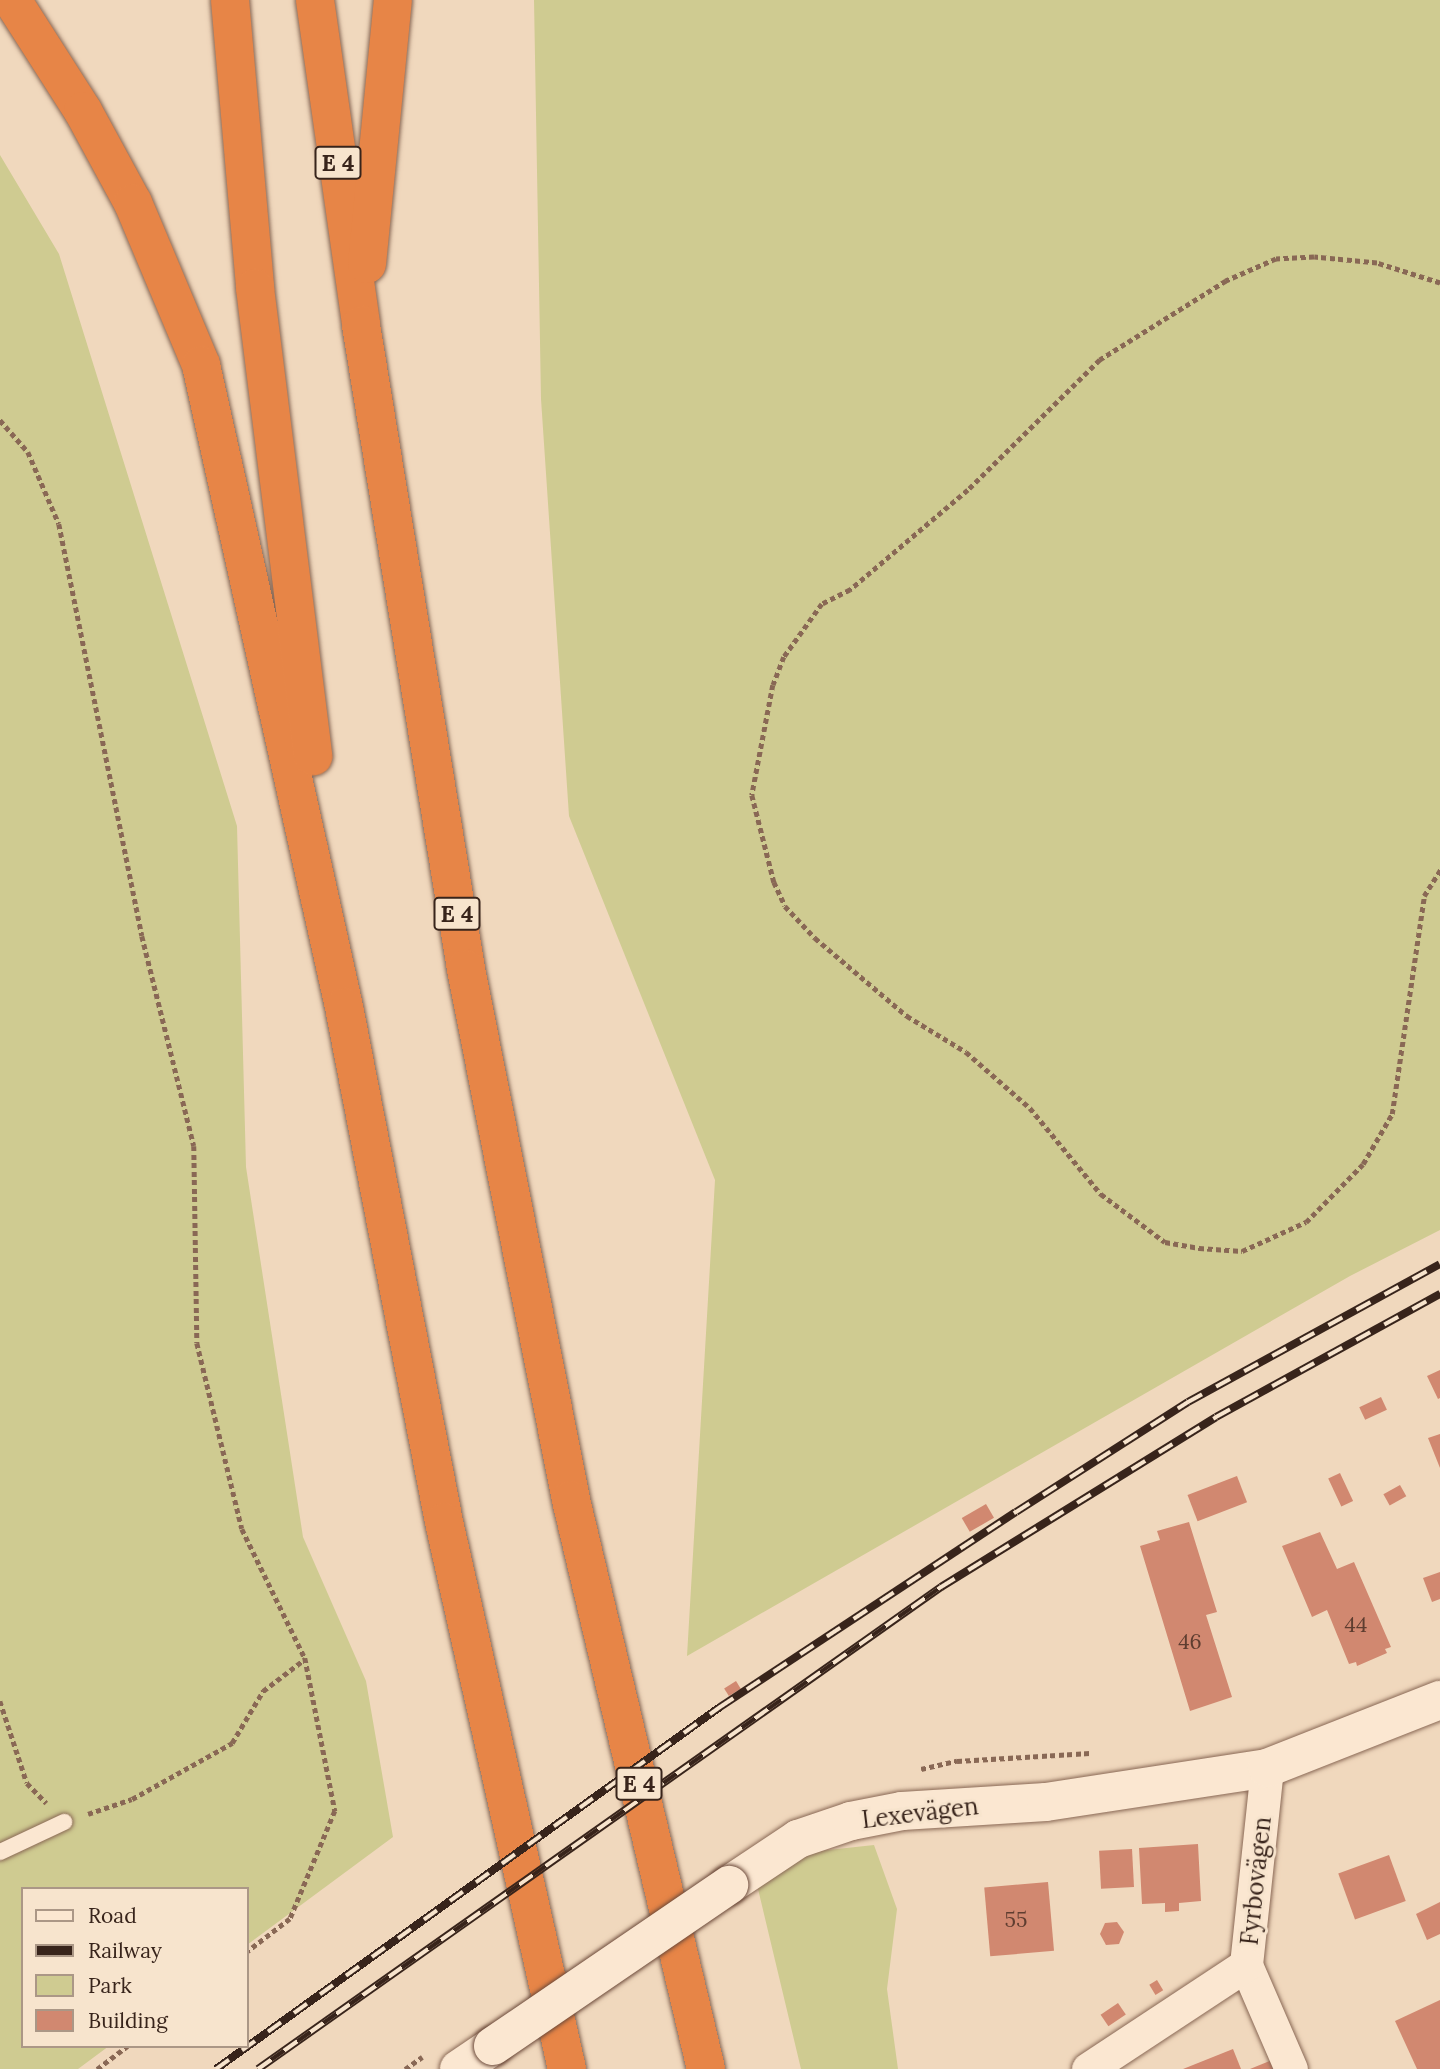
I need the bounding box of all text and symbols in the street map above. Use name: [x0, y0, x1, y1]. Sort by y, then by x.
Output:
road number: E 4: [314, 144, 362, 182]
road number: E 4: [433, 894, 482, 934]
house number: 44: [1345, 1612, 1367, 1638]
house number: 46: [1178, 1629, 1202, 1655]
road number: E 4: [614, 1764, 664, 1804]
street label: Lexevägen: [860, 1792, 980, 1834]
street label: Fyrbovägen: [1235, 1815, 1277, 1947]
legend: [21, 1887, 248, 2048]
text: Road: [88, 1902, 137, 1929]
house number: 55: [1005, 1907, 1027, 1933]
text: Railway: [88, 1937, 162, 1964]
text: Park: [88, 1972, 132, 1999]
text: Building: [88, 2007, 168, 2034]

